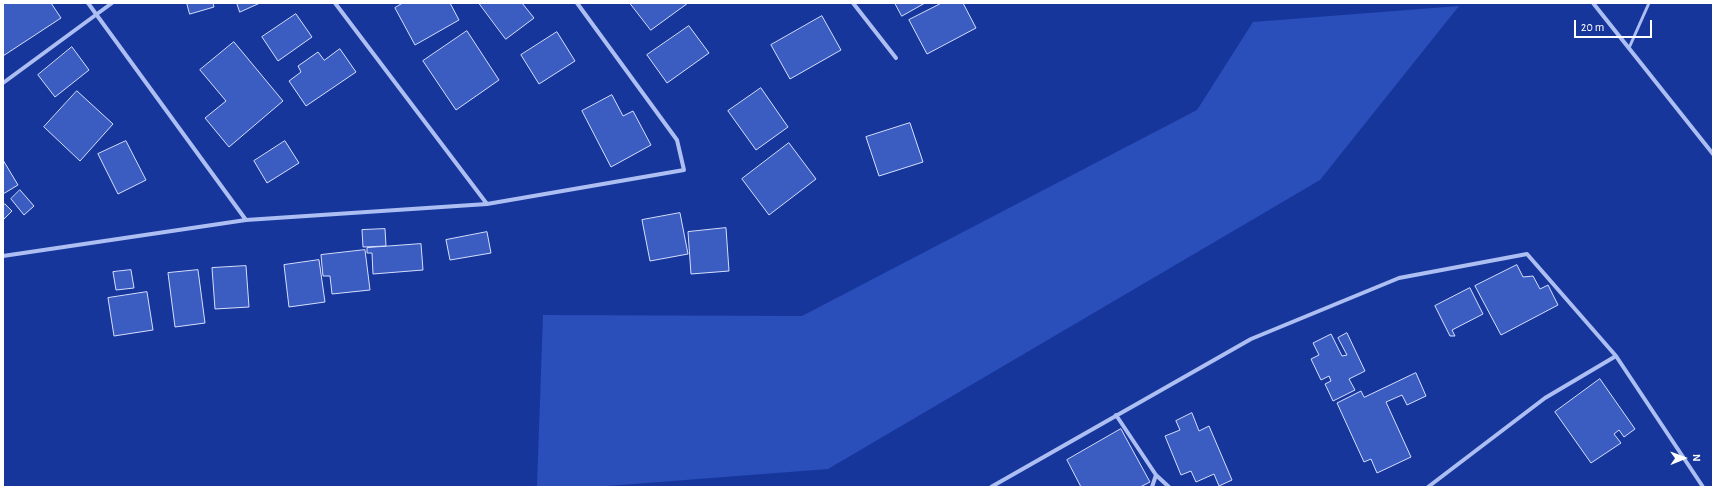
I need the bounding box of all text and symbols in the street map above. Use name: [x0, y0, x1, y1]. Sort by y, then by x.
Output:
scale bar: [1576, 12, 1654, 38]
text: 20 m: [1581, 21, 1604, 33]
north arrow: [1664, 438, 1704, 478]
text: N: [1691, 454, 1702, 462]

